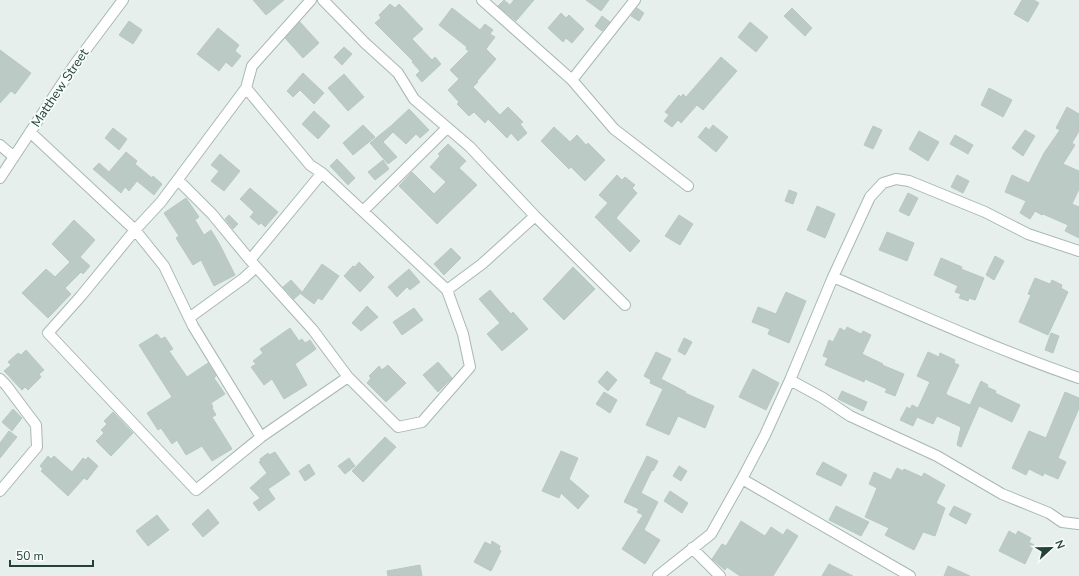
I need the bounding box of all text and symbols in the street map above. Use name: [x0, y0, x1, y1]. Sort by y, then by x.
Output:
street label: Matthew Street: [27, 45, 93, 131]
north arrow: [1031, 528, 1071, 568]
text: N: [1051, 538, 1068, 551]
scale bar: [10, 542, 93, 568]
text: 50 m: [16, 548, 44, 564]

